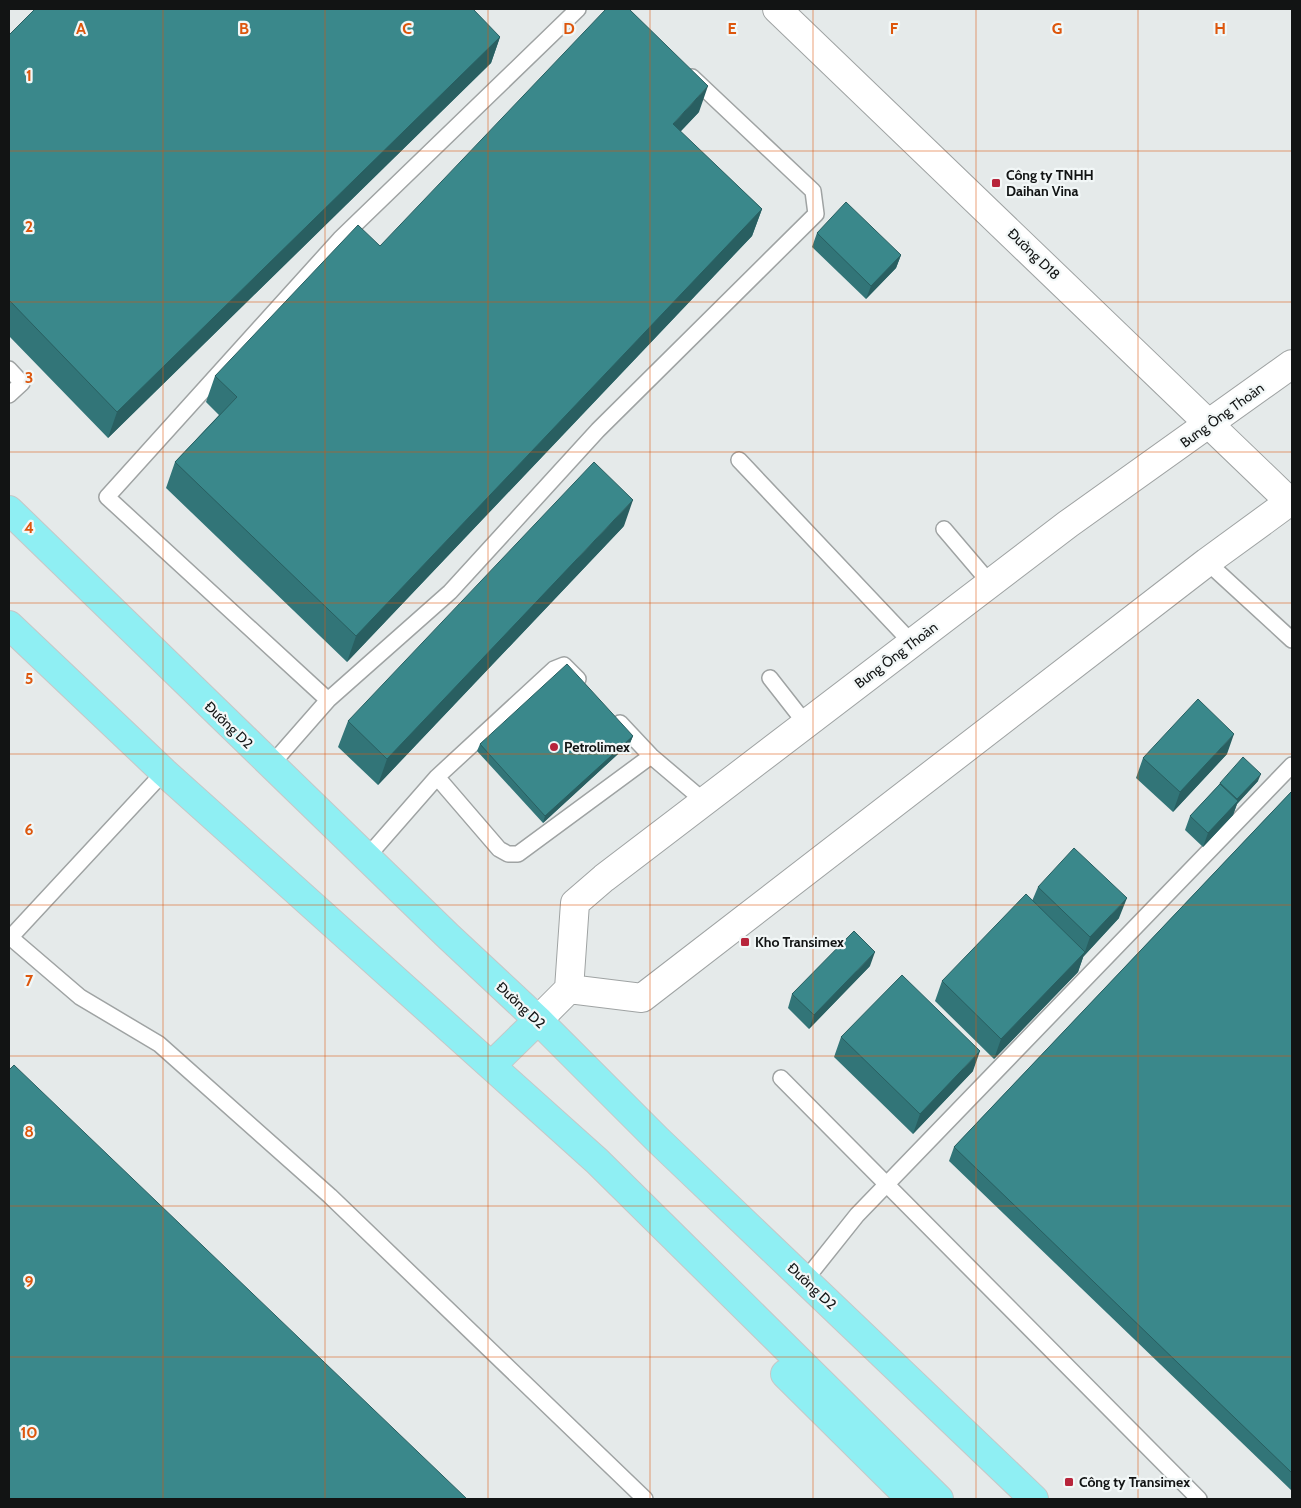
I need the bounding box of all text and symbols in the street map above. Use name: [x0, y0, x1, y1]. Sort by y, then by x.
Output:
text: A: [76, 19, 86, 38]
text: B: [239, 19, 249, 38]
text: C: [402, 19, 412, 38]
text: D: [563, 19, 575, 38]
text: E: [727, 19, 737, 38]
text: F: [890, 19, 899, 38]
text: G: [1052, 19, 1062, 38]
text: H: [1214, 19, 1226, 38]
text: 1: [26, 66, 32, 85]
place label: Công ty TNHH Daihan Vina: [1006, 166, 1094, 200]
marker: Công ty TNHH Daihan Vina: [990, 177, 1002, 189]
text: 2: [25, 217, 33, 236]
street label: Đường D18: [1004, 224, 1064, 284]
text: 3: [25, 368, 33, 387]
street label: Bưng Ông Thoàn: [1176, 378, 1268, 452]
text: 4: [24, 518, 34, 537]
street label: Bưng Ông Thoàn: [851, 618, 941, 692]
text: 5: [25, 669, 33, 688]
street label: Đường D2: [201, 697, 257, 753]
place label: Petrolimex: [564, 738, 630, 756]
marker: Petrolimex: [548, 741, 560, 753]
text: 6: [25, 820, 34, 839]
place label: Kho Transimex: [755, 933, 844, 951]
marker: Kho Transimex: [739, 936, 751, 948]
text: 7: [25, 971, 34, 990]
street label: Đường D2: [493, 978, 549, 1032]
text: 8: [24, 1122, 34, 1141]
street label: Đường D2: [784, 1259, 840, 1313]
text: 9: [25, 1272, 34, 1291]
text: 10: [20, 1423, 38, 1442]
place label: Công ty Transimex: [1079, 1473, 1190, 1491]
marker: Công ty Transimex: [1063, 1476, 1075, 1488]

